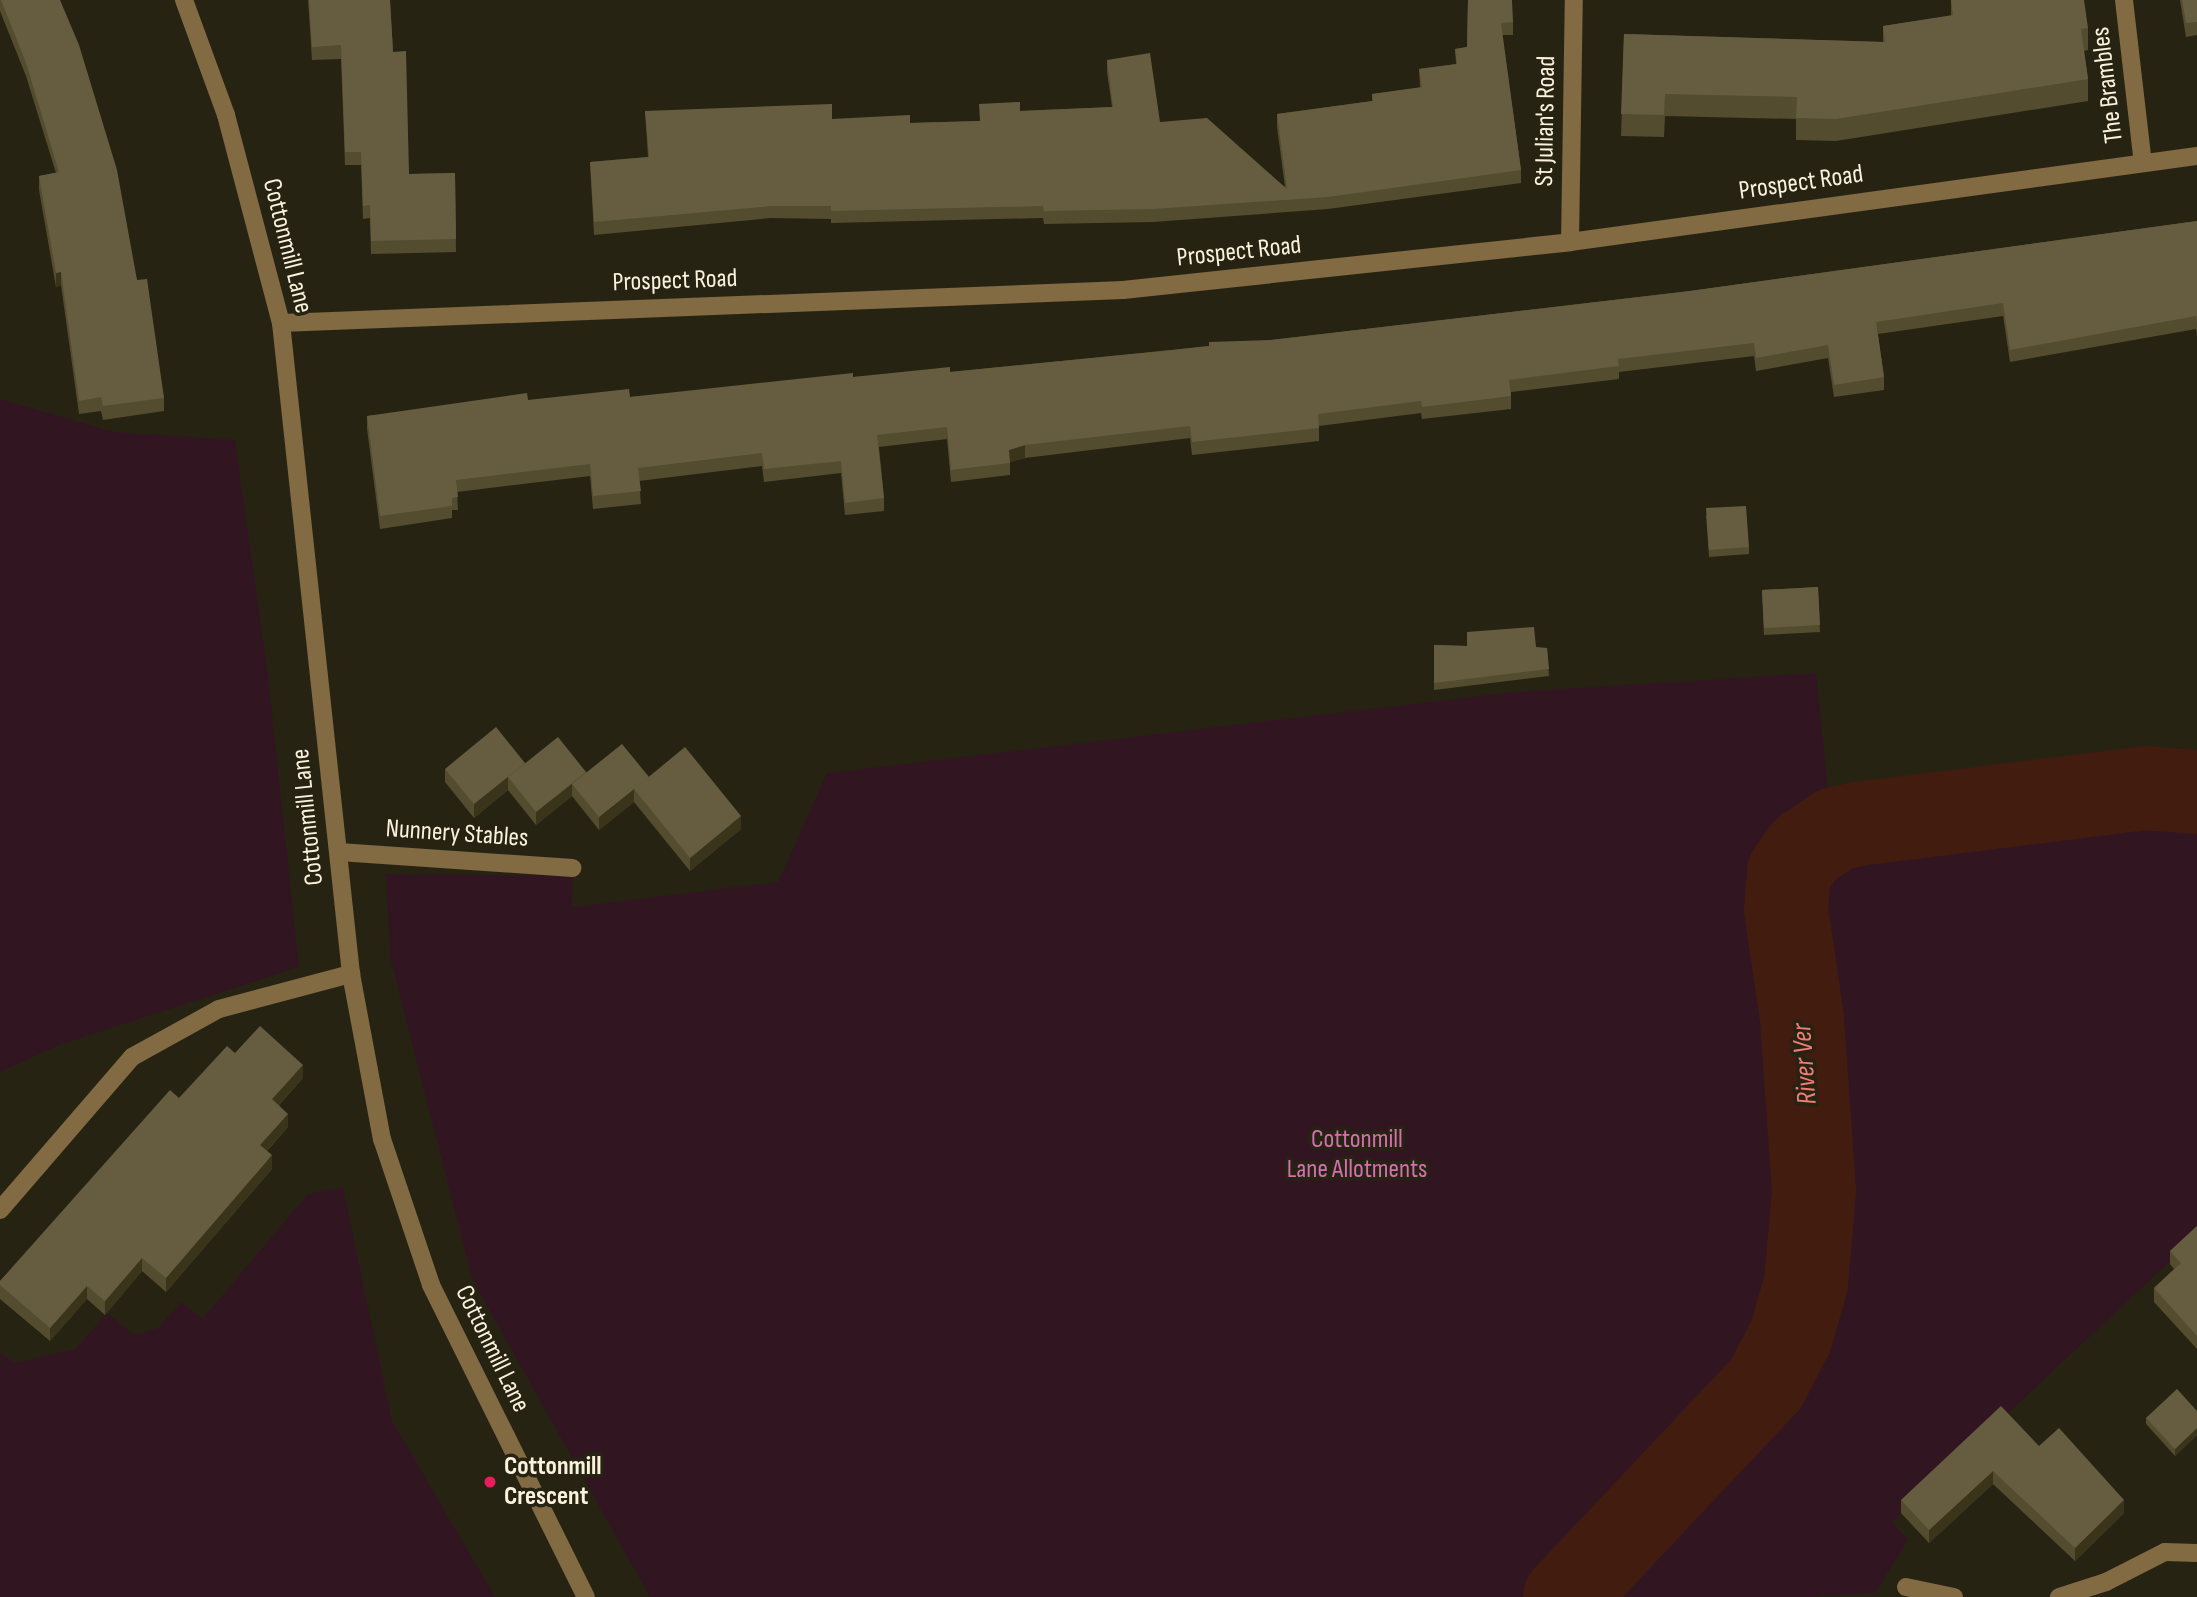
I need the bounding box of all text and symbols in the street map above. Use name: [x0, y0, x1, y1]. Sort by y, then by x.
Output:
street label: The Brambles: [2085, 25, 2131, 145]
street label: St Julian's Road: [1529, 55, 1563, 187]
street label: Prospect Road: [1737, 159, 1865, 207]
street label: Cottonmill Lane: [255, 176, 319, 316]
street label: Prospect Road: [1175, 230, 1303, 274]
street label: Prospect Road: [612, 263, 738, 299]
street label: Cottonmill Lane: [285, 747, 331, 887]
street label: Nunnery Stables: [385, 813, 529, 855]
water label: River Ver: [1785, 1022, 1825, 1106]
park label: Cottonmill Lane Allotments: [1287, 1124, 1427, 1186]
street label: Cottonmill Lane: [448, 1280, 536, 1418]
place label: Cottonmill Crescent: [504, 1451, 602, 1512]
marker: Cottonmill Crescent: [482, 1474, 498, 1490]

